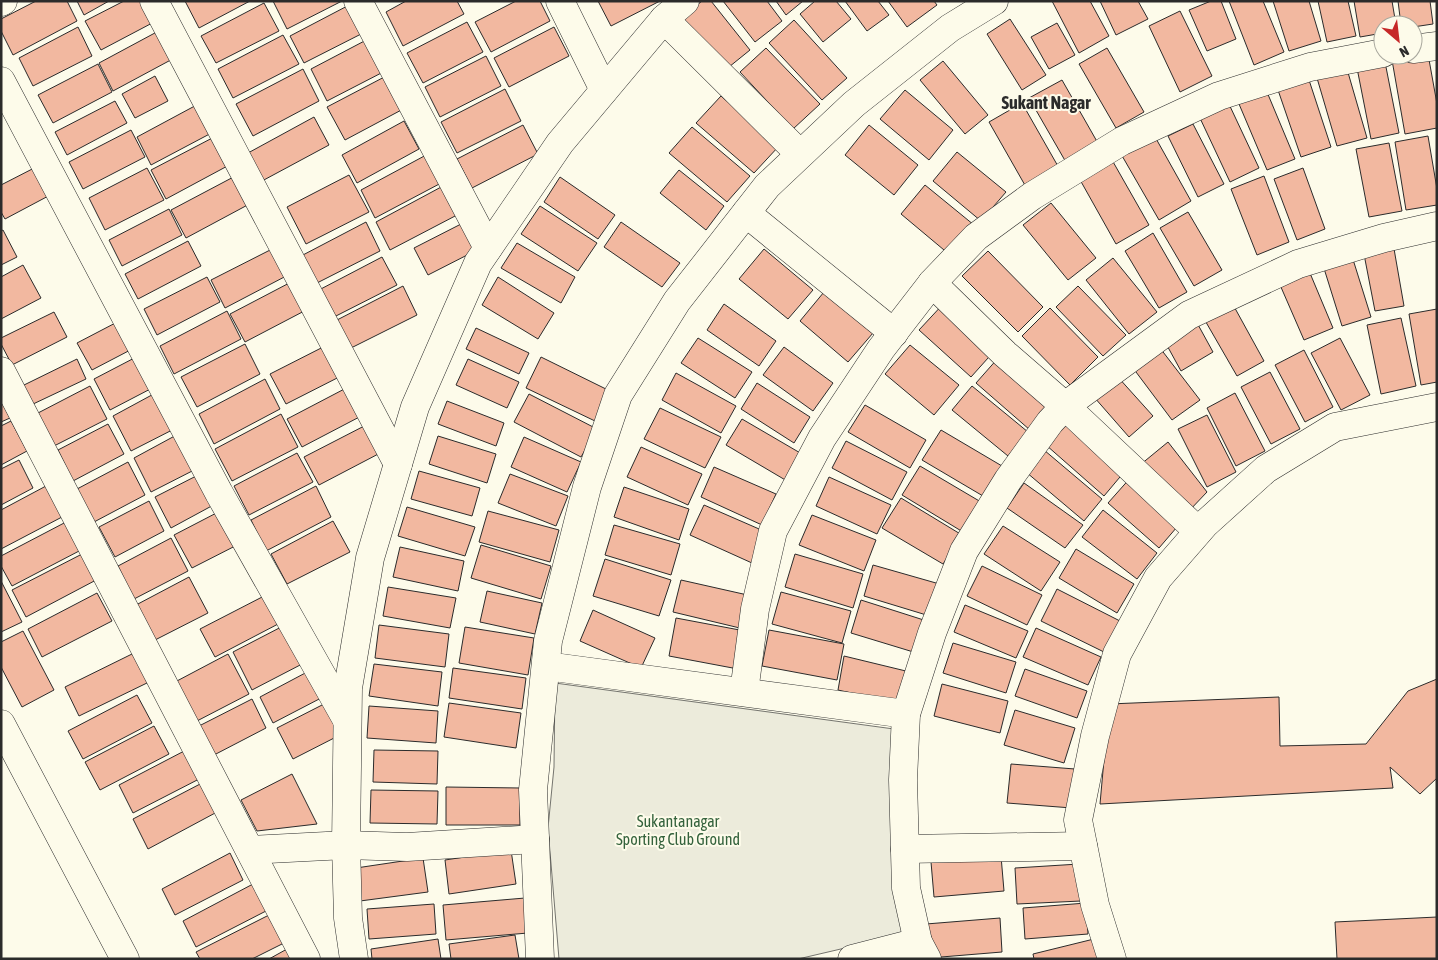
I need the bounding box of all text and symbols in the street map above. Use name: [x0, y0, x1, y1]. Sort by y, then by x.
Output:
north arrow: [1373, 15, 1423, 65]
text: N: [1397, 42, 1412, 60]
district label: Sukant Nagar: [1002, 92, 1091, 113]
park label: Sukantanagar Sporting Club Ground: [616, 812, 740, 849]

